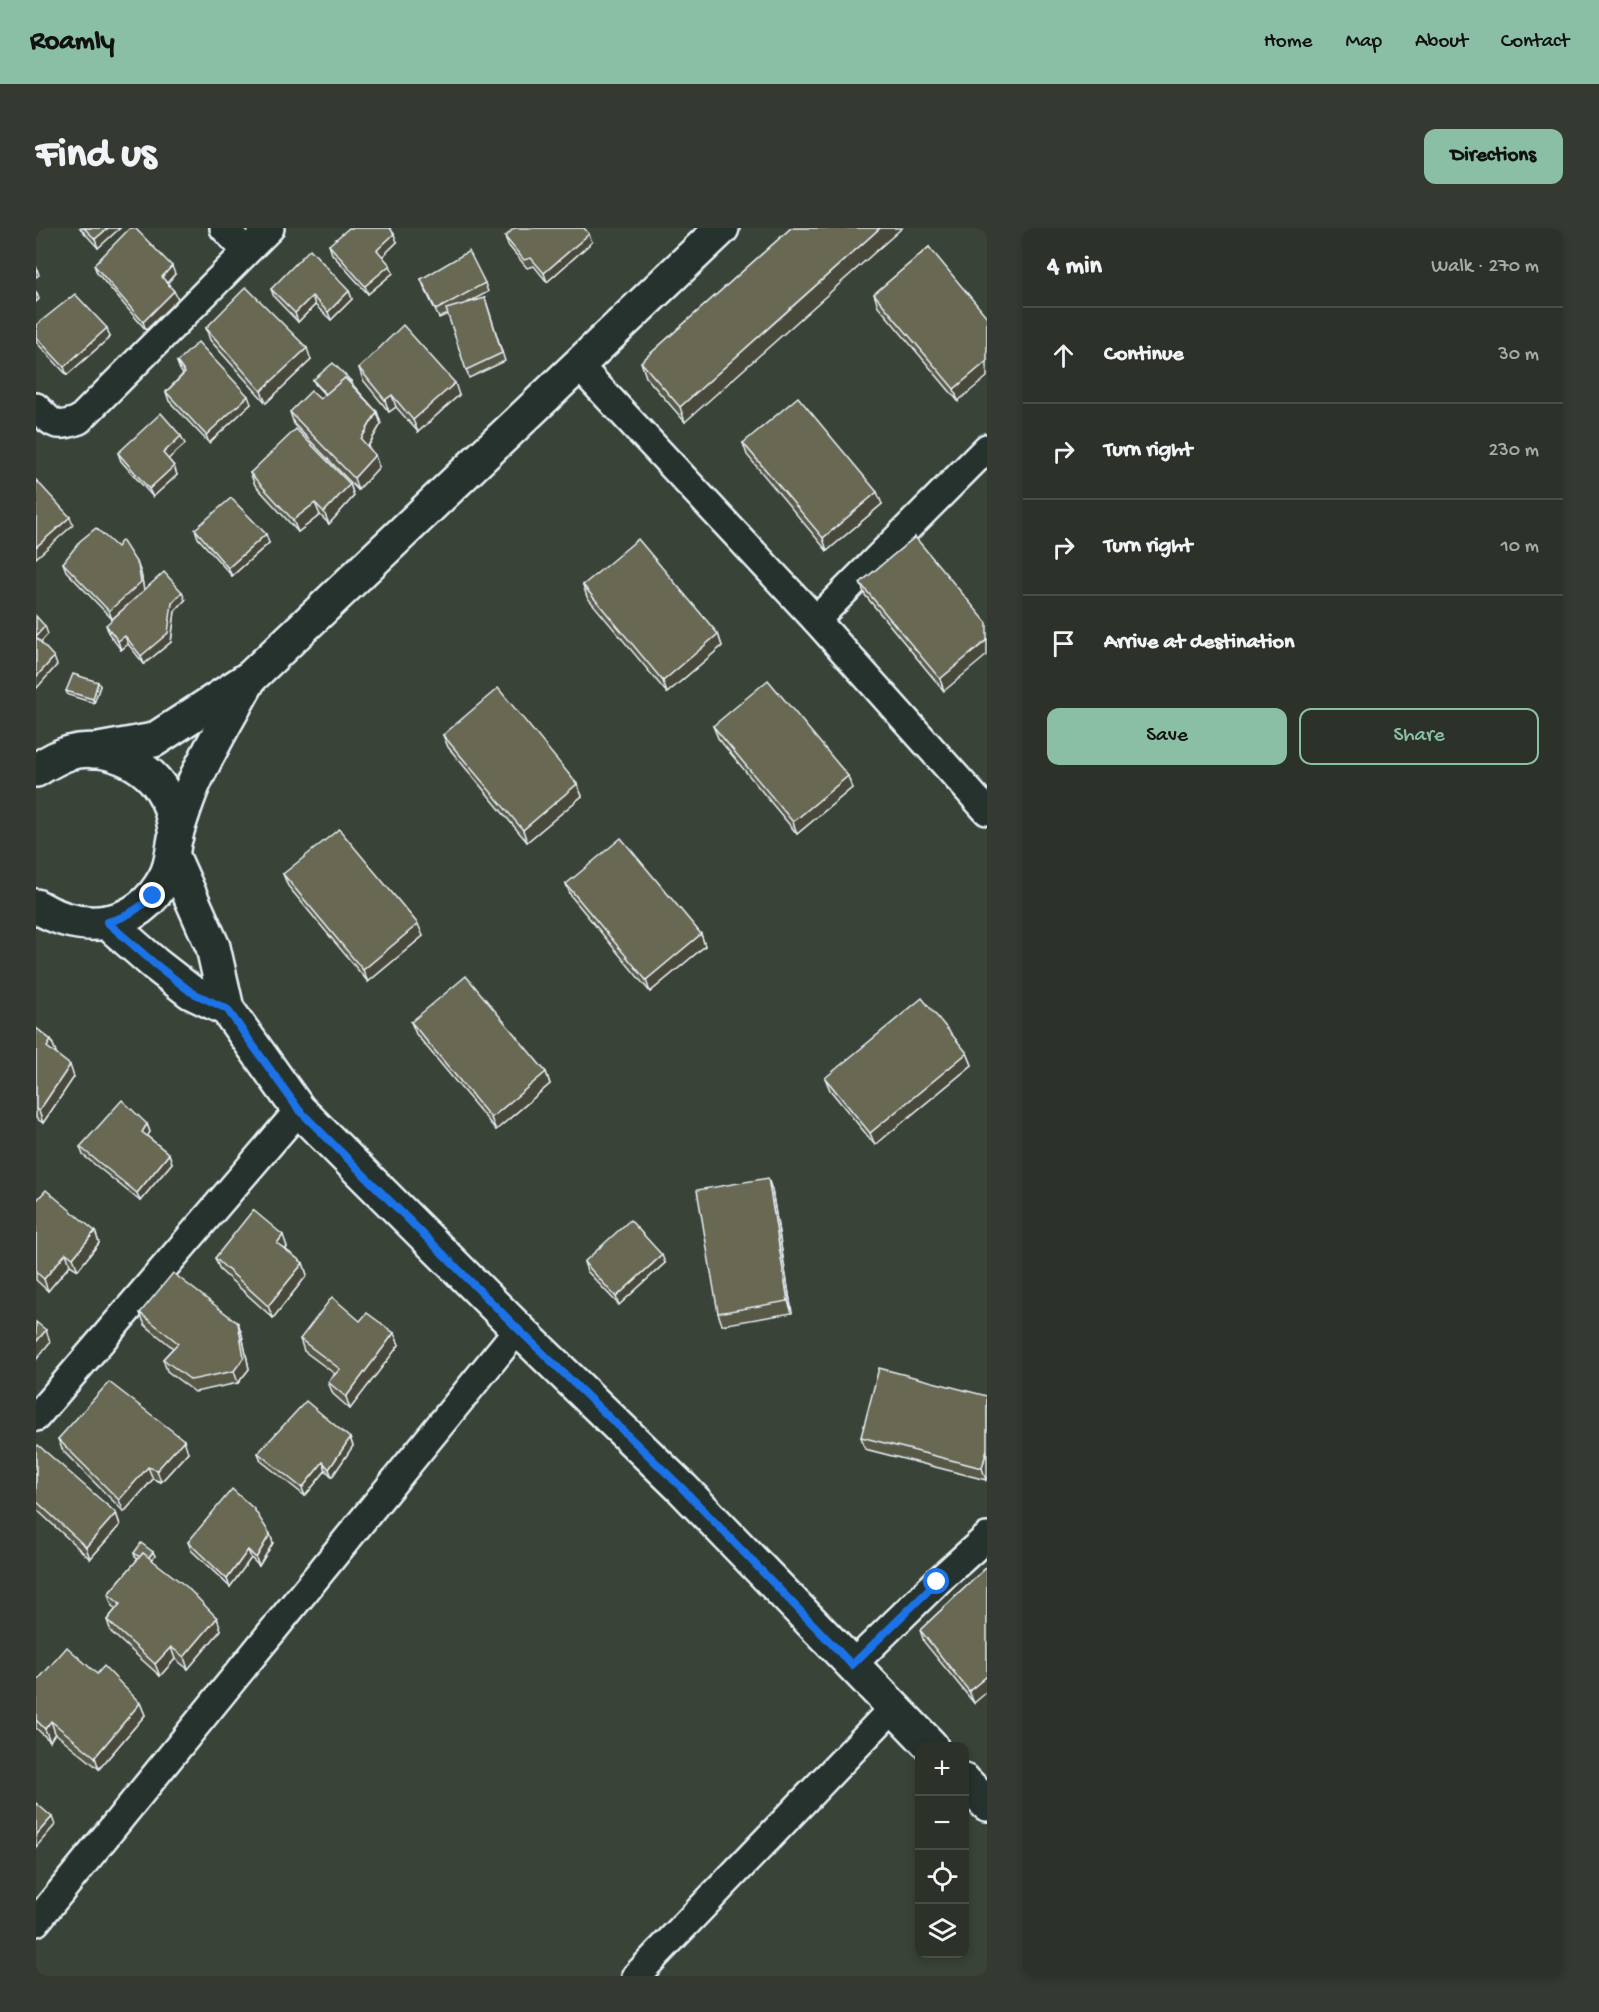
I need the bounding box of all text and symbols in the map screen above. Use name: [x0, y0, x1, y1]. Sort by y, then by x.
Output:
text: Roamly: [30, 26, 115, 59]
text: Home: [1264, 30, 1312, 55]
text: Map: [1345, 30, 1382, 55]
text: About: [1415, 30, 1468, 55]
text: Contact: [1501, 30, 1569, 55]
button: Directions: [1424, 129, 1563, 184]
text: Find us: [36, 132, 156, 181]
text: 4 min: [1047, 252, 1102, 283]
text: Walk · 270 m: [1431, 256, 1539, 279]
icon: ahead: [1047, 339, 1080, 372]
text: Continue: [1104, 342, 1184, 368]
text: 30 m: [1498, 344, 1539, 367]
icon: right: [1047, 435, 1080, 468]
text: Turn right: [1104, 438, 1192, 464]
text: 230 m: [1489, 440, 1539, 463]
icon: right: [1047, 531, 1080, 564]
text: Turn right: [1104, 534, 1192, 560]
text: 10 m: [1501, 536, 1539, 559]
icon: arrive: [1047, 627, 1080, 660]
text: Arrive at destination: [1104, 630, 1294, 656]
button: Save: [1047, 708, 1287, 765]
button: Share: [1299, 708, 1539, 765]
route end: [139, 882, 165, 908]
route start: [923, 1568, 949, 1594]
map controls: [915, 1742, 969, 1958]
button: +: [915, 1742, 969, 1796]
button: −: [915, 1796, 969, 1850]
button: locate: [915, 1850, 969, 1904]
button: layers: [915, 1904, 969, 1958]

